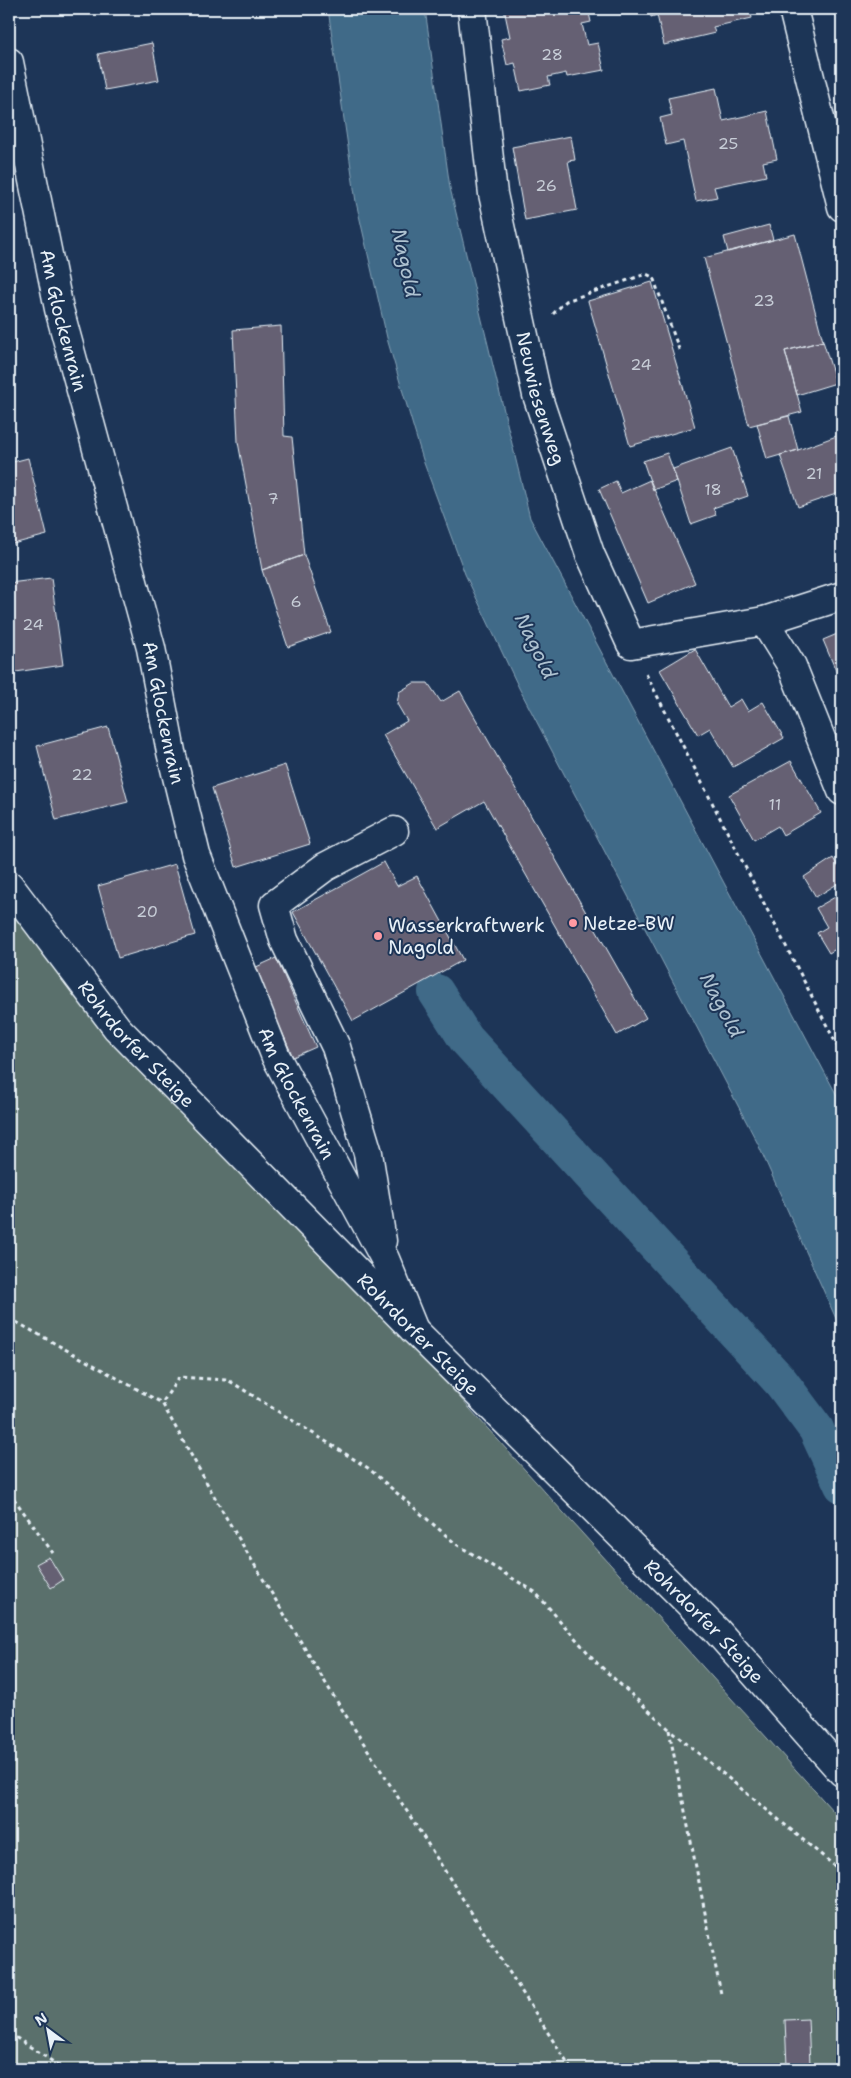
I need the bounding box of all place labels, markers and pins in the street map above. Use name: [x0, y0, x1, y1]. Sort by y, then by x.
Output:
place label: Netze-BW: [583, 911, 675, 936]
place label: Wasserkraftwerk Nagold: [388, 913, 545, 960]
marker: Netze-BW: [567, 917, 579, 929]
marker: Wasserkraftwerk Nagold: [372, 930, 384, 942]

